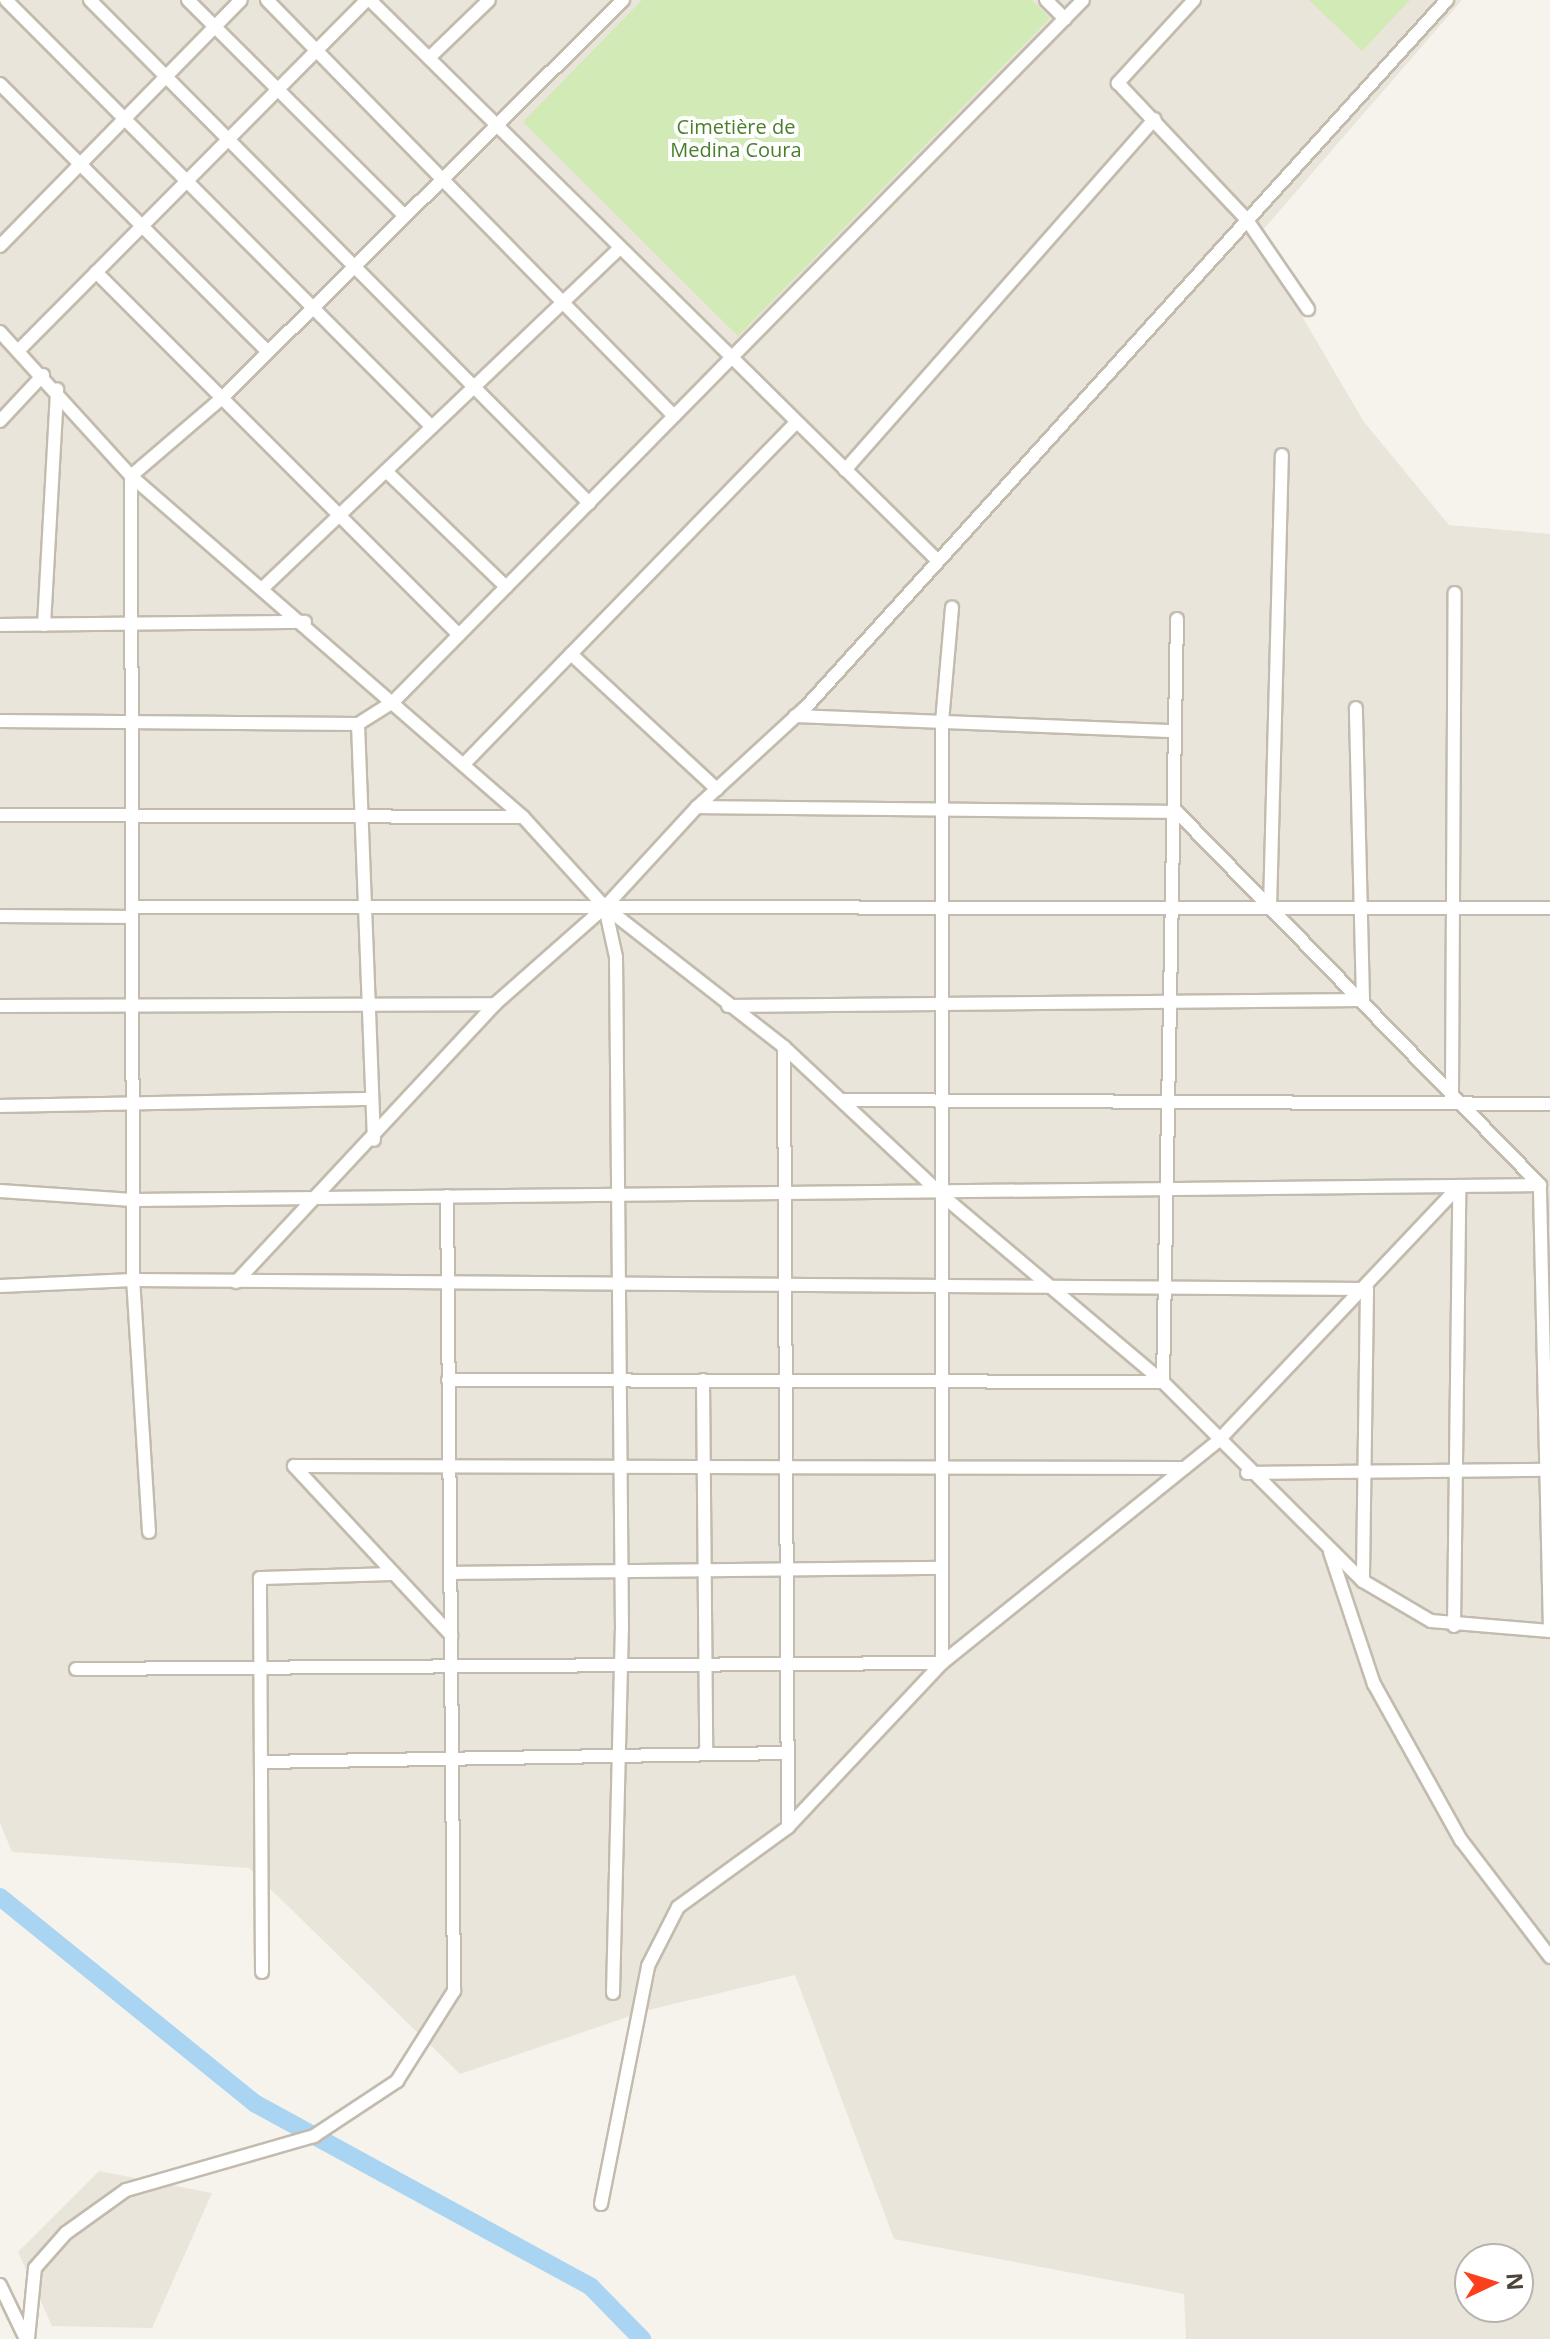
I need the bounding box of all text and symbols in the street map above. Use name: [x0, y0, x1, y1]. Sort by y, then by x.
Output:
park label: Cimetière de Medina Coura: [670, 115, 802, 162]
north arrow: [1454, 2243, 1534, 2323]
text: N: [1500, 2271, 1532, 2291]

